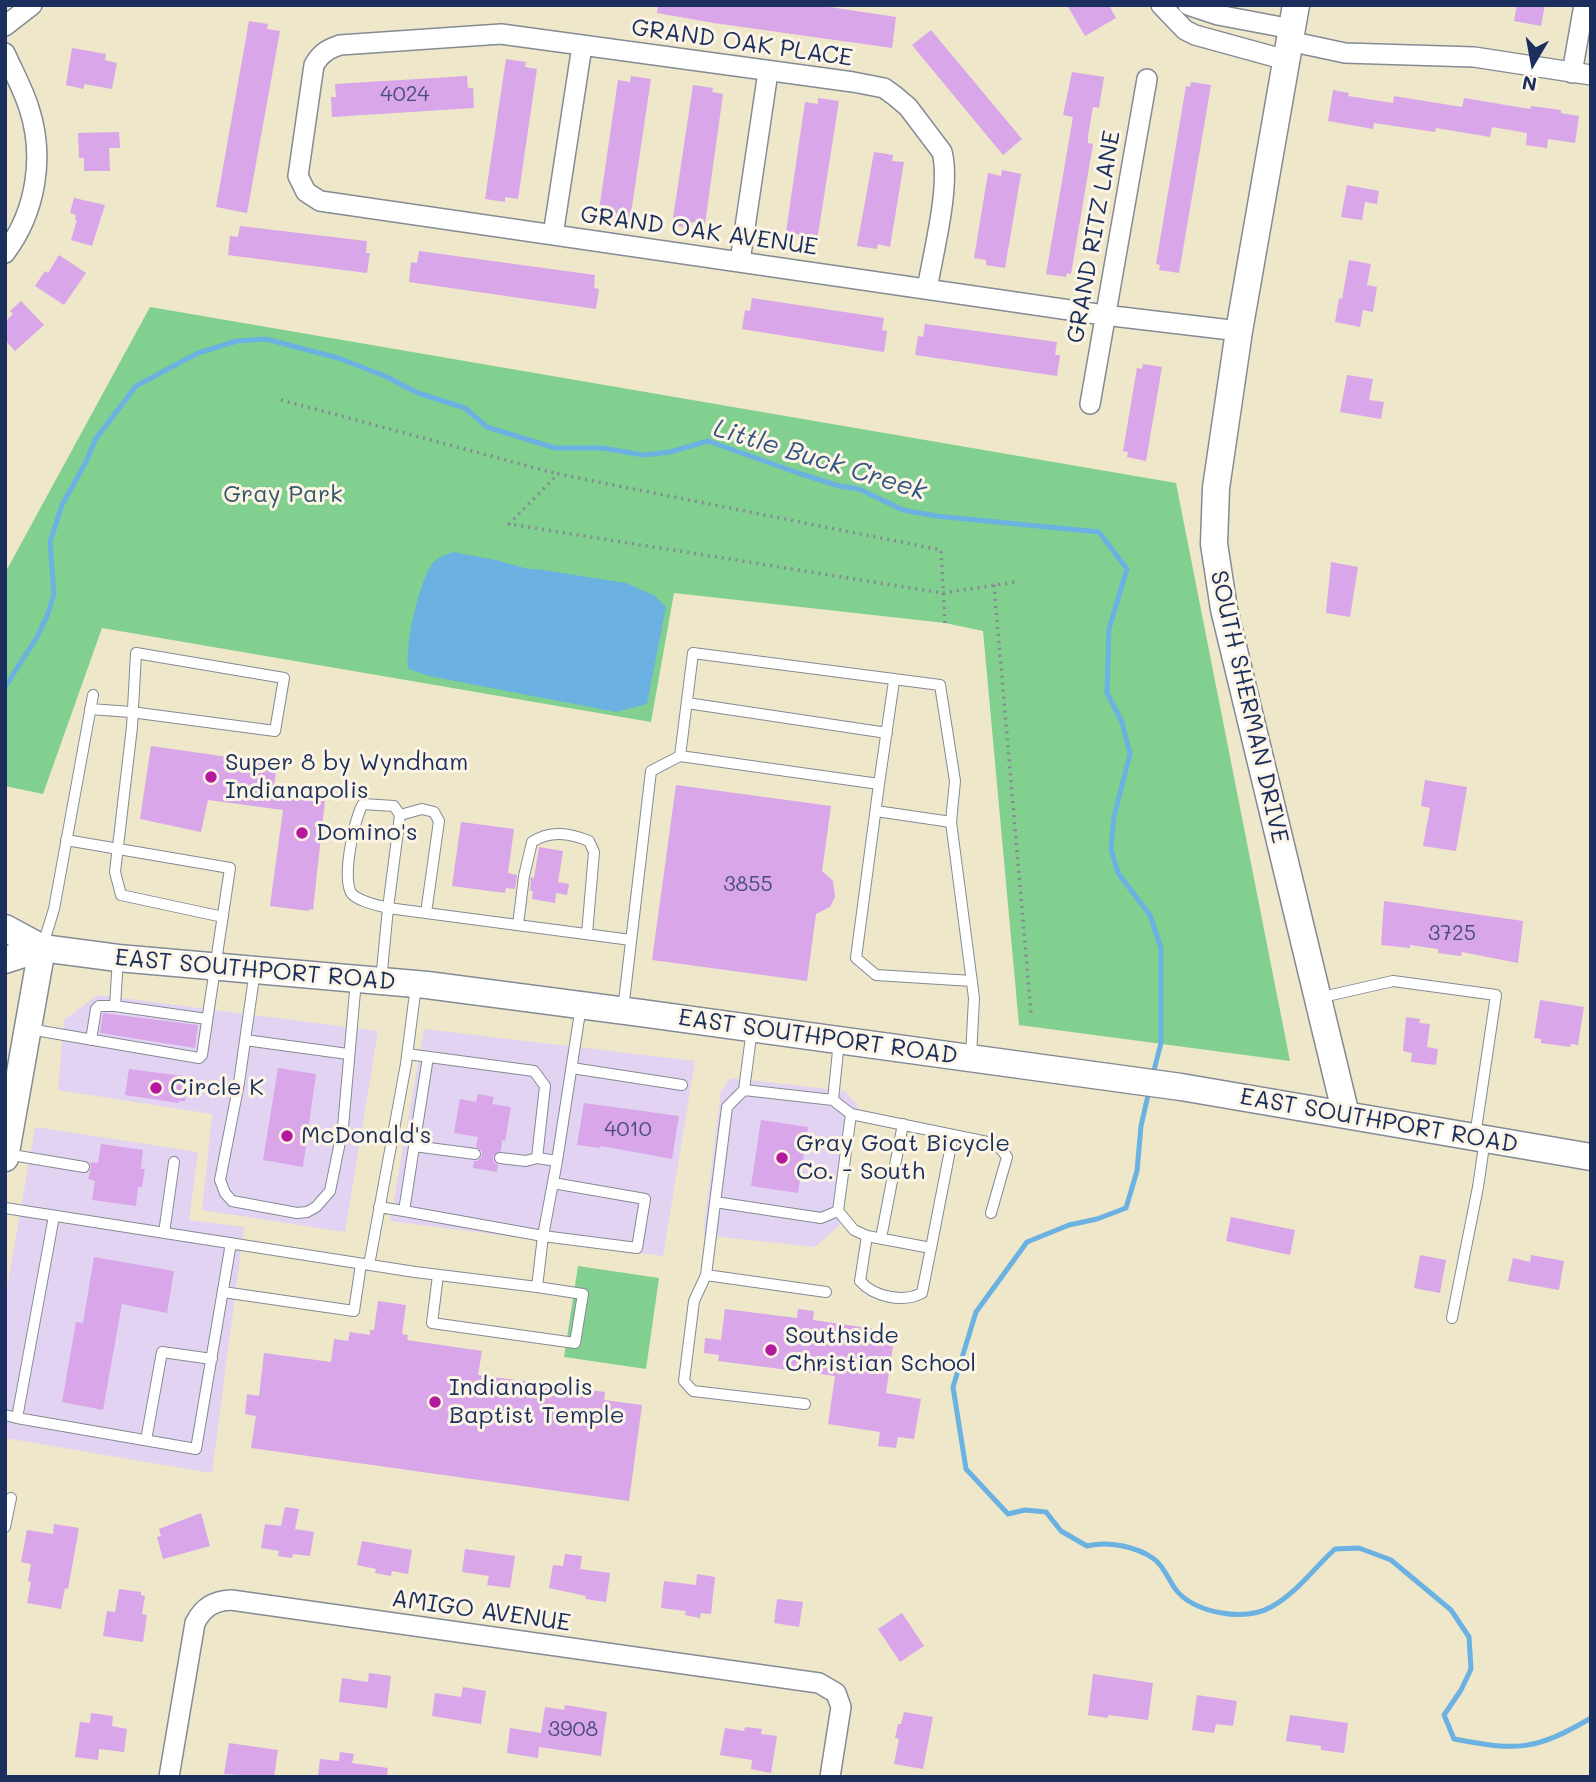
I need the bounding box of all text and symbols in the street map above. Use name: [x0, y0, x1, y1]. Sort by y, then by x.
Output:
street label: GRAND OAK PLACE: [630, 13, 854, 73]
north arrow: [1498, 28, 1568, 98]
text: N: [1520, 71, 1539, 98]
house number: 4024: [380, 82, 430, 108]
street label: GRAND RITZ LANE: [1061, 128, 1127, 346]
street label: GRAND OAK AVENUE: [579, 200, 819, 262]
water label: Little Buck Creek: [710, 413, 930, 507]
park label: Gray Park: [223, 481, 343, 509]
street label: SOUTH SHERMAN DRIVE: [1204, 568, 1294, 846]
place label: Super 8 by Wyndham Indianapolis: [225, 749, 468, 805]
marker: Super 8 by Wyndham Indianapolis: [203, 769, 219, 785]
place label: Domino's: [316, 819, 418, 847]
marker: Domino's: [294, 825, 310, 841]
house number: 3855: [723, 872, 773, 898]
house number: 3725: [1428, 921, 1476, 947]
street label: EAST SOUTHPORT ROAD: [114, 943, 396, 997]
street label: EAST SOUTHPORT ROAD: [677, 1003, 959, 1071]
place label: Circle K: [170, 1074, 264, 1102]
marker: Circle K: [148, 1080, 164, 1096]
street label: EAST SOUTHPORT ROAD: [1238, 1082, 1520, 1160]
house number: 4010: [604, 1117, 652, 1143]
place label: McDonald's: [301, 1122, 431, 1150]
marker: McDonald's: [279, 1128, 295, 1144]
place label: Gray Goat Bicycle Co. - South: [796, 1130, 1010, 1186]
marker: Gray Goat Bicycle Co. - South: [774, 1150, 790, 1166]
place label: Southside Christian School: [785, 1322, 976, 1378]
marker: Southside Christian School: [763, 1342, 779, 1358]
place label: Indianapolis Baptist Temple: [449, 1374, 625, 1430]
marker: Indianapolis Baptist Temple: [427, 1394, 443, 1410]
street label: AMIGO AVENUE: [390, 1584, 572, 1638]
house number: 3908: [548, 1717, 598, 1743]

